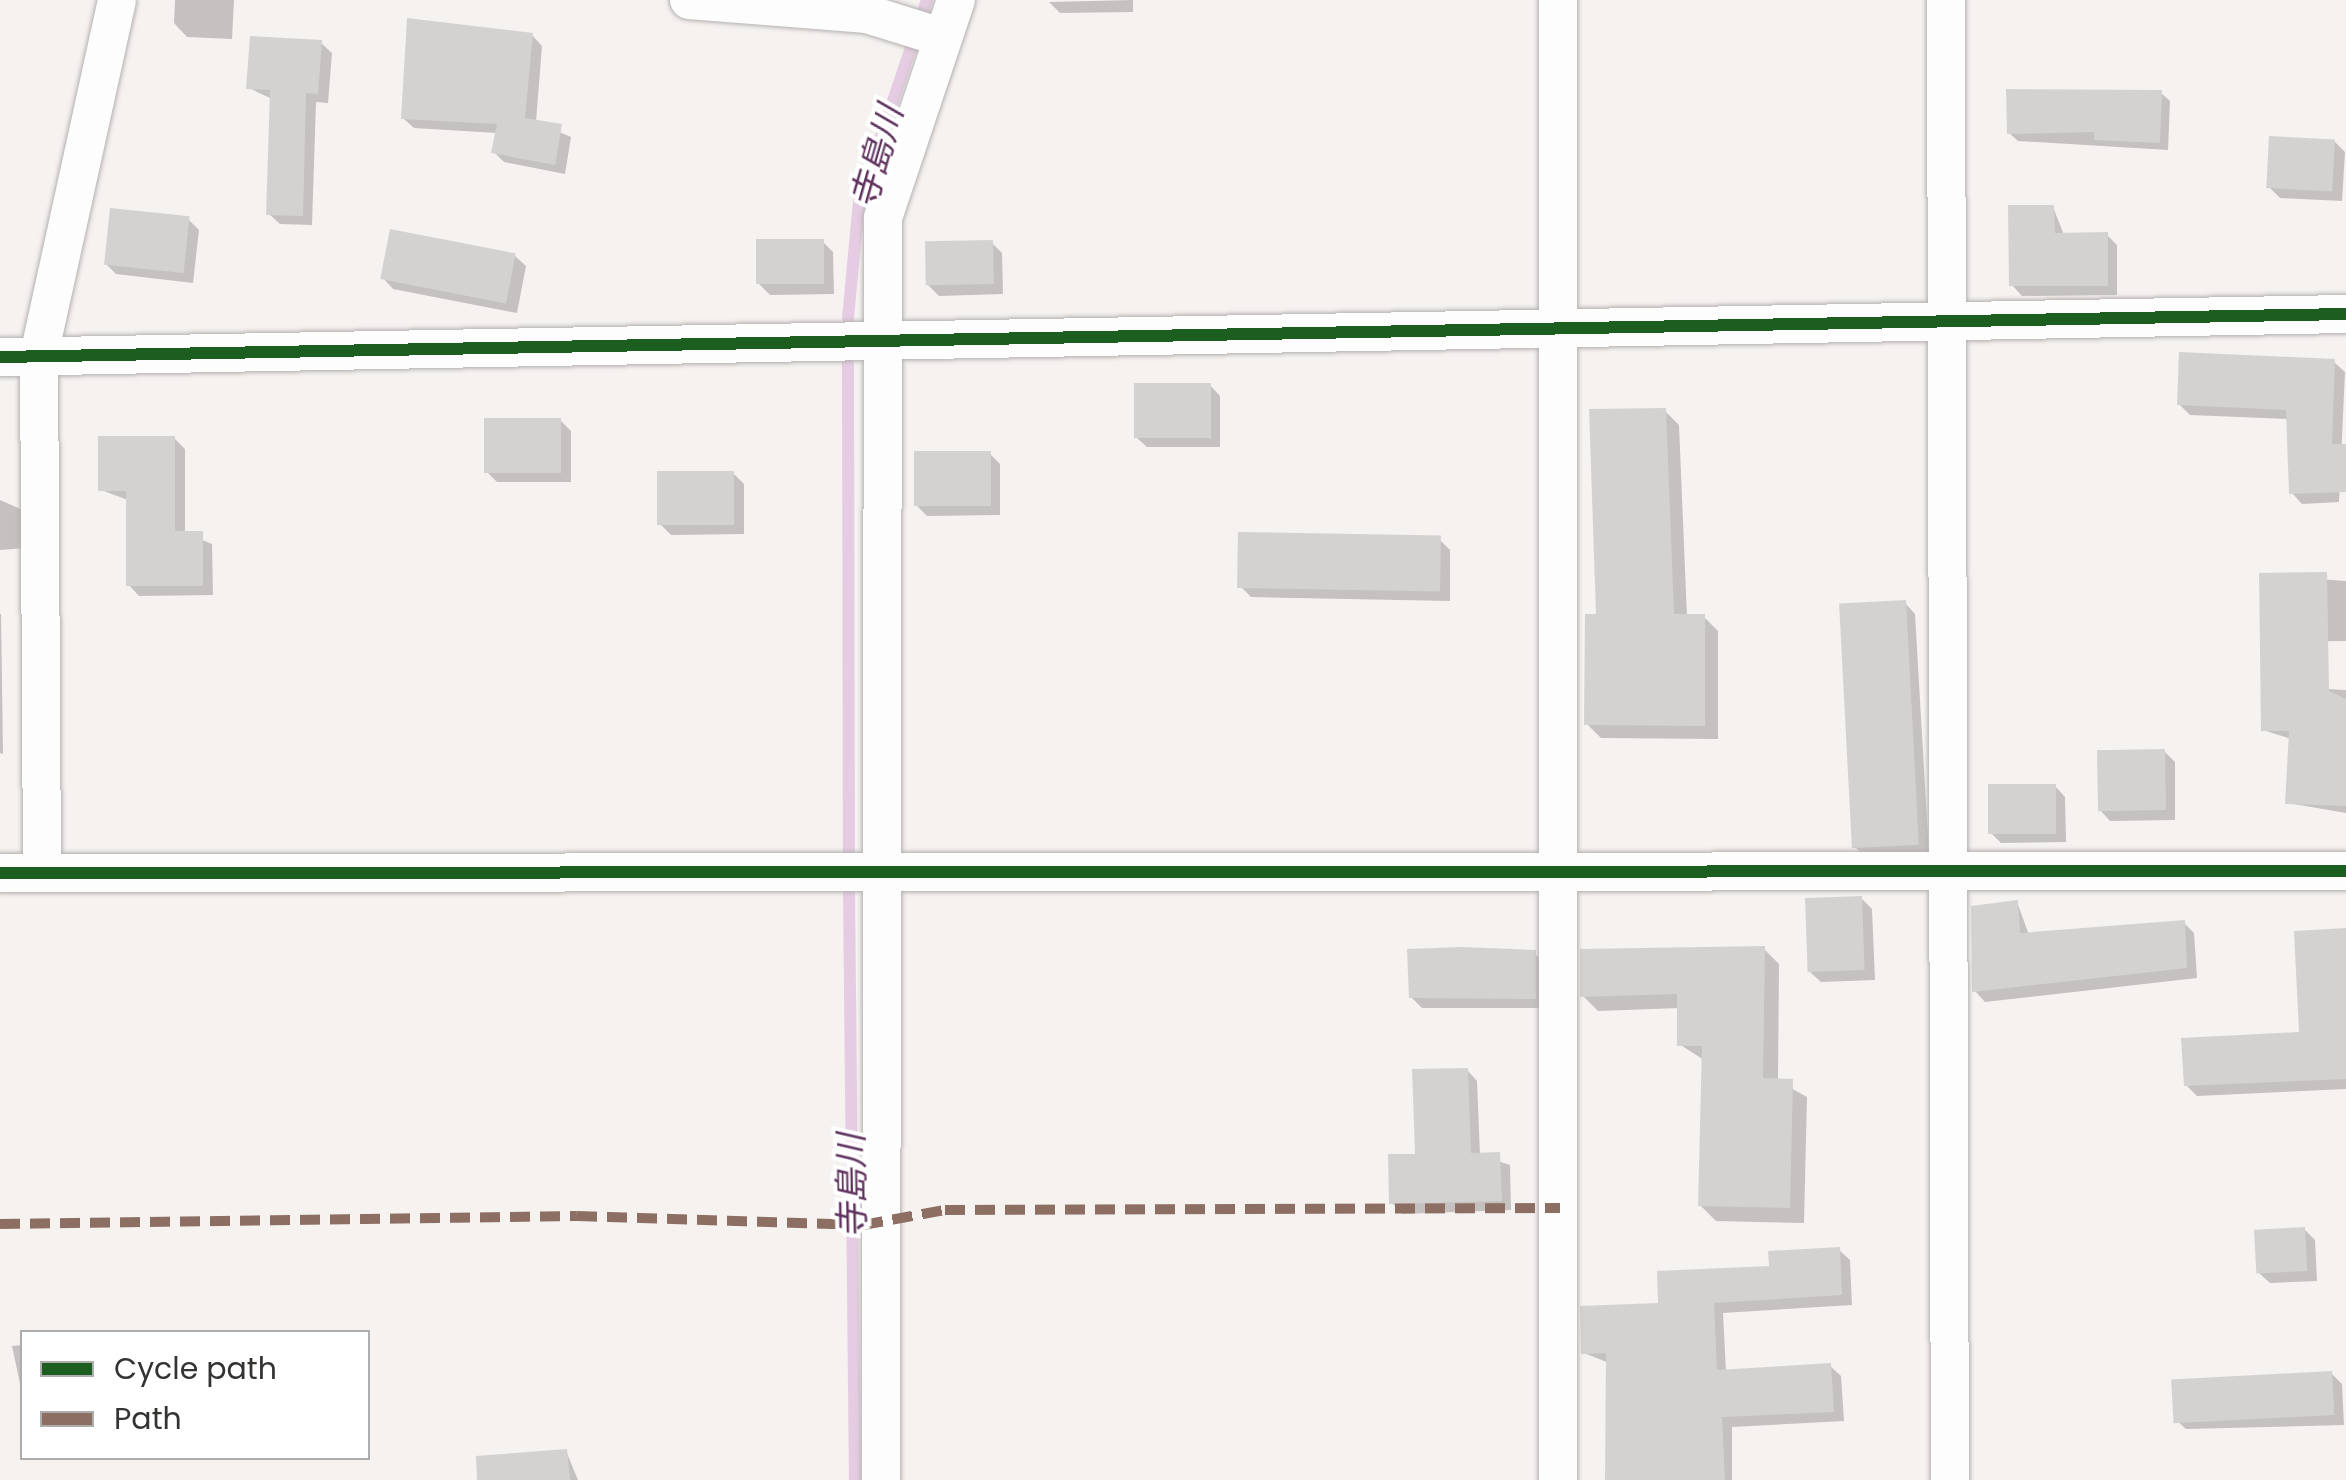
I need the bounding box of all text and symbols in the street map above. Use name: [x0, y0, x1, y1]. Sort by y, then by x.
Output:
water label: 寺島川: [842, 101, 912, 213]
water label: 寺島川: [830, 1133, 874, 1239]
legend: [20, 1330, 370, 1460]
text: Cycle path: [114, 1347, 277, 1390]
text: Path: [114, 1397, 182, 1440]

